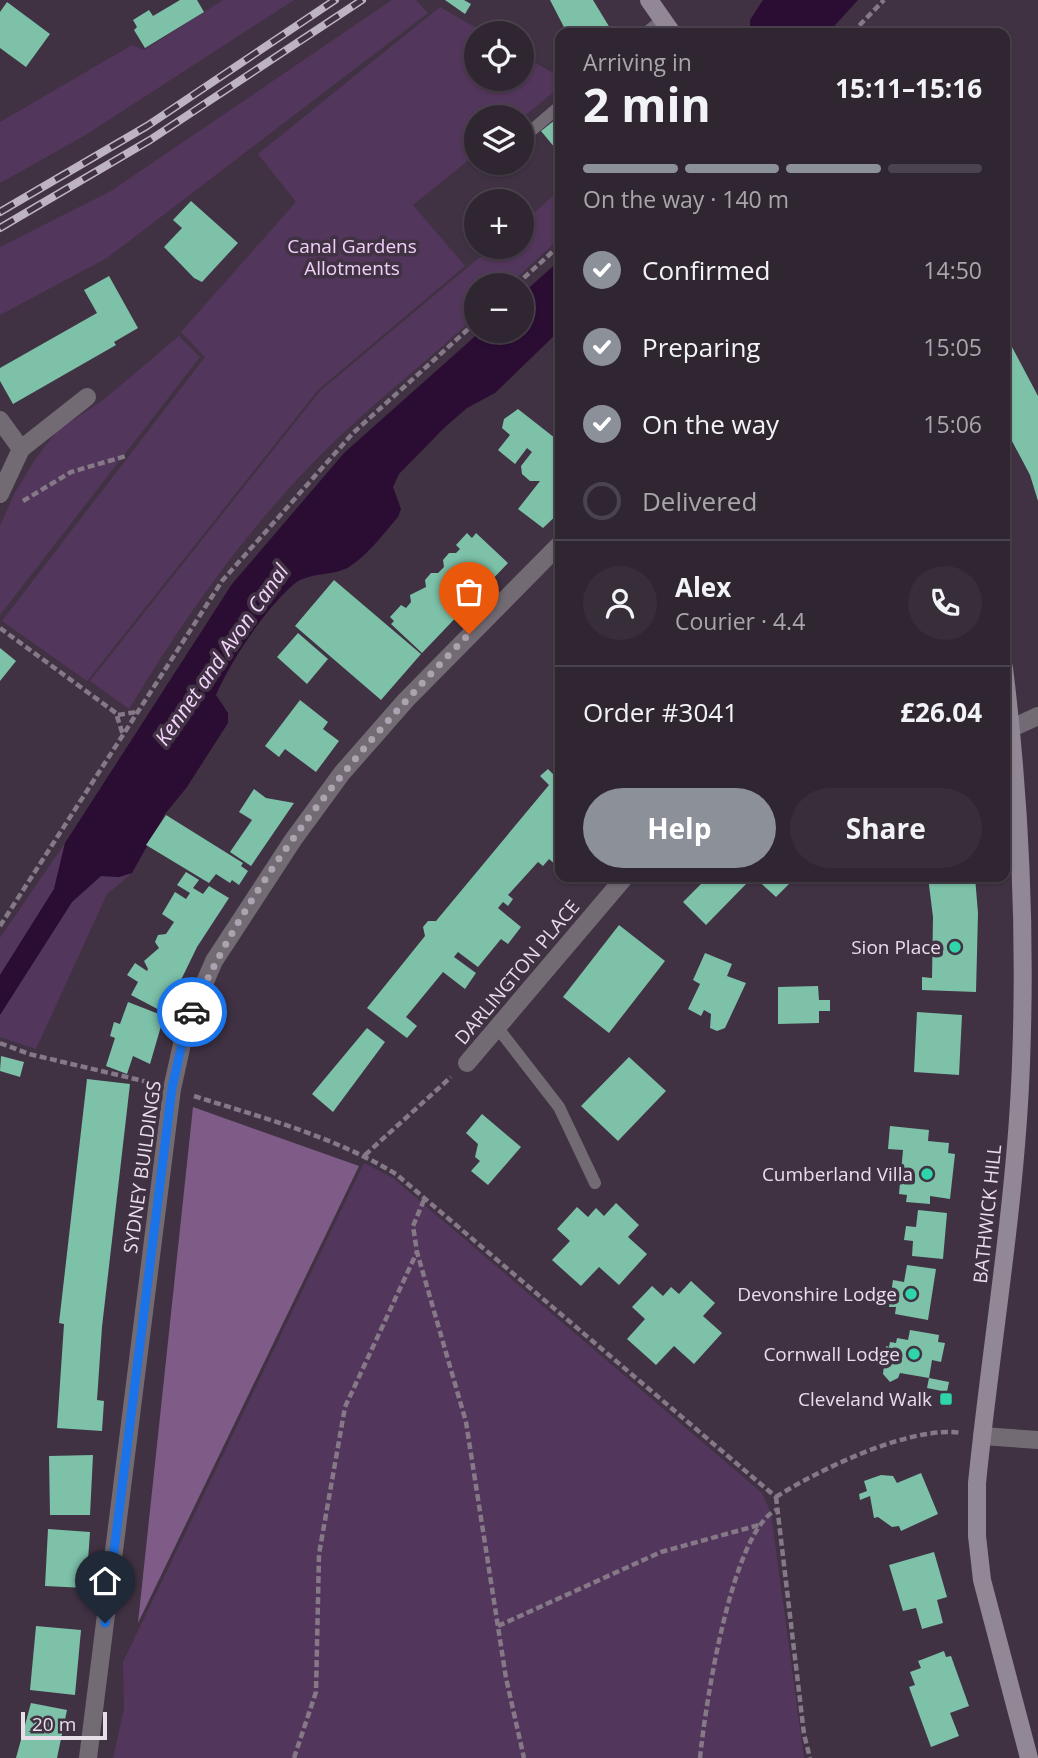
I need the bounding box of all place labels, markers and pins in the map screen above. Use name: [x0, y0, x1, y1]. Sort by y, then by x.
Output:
pin: [439, 562, 499, 634]
place label: Sion Place: [851, 934, 941, 960]
marker: Sion Place: [947, 939, 963, 955]
place label: Cumberland Villa: [762, 1161, 913, 1187]
marker: Cumberland Villa: [919, 1166, 935, 1182]
place label: Devonshire Lodge: [737, 1281, 897, 1307]
marker: Devonshire Lodge: [903, 1286, 919, 1302]
place label: Cornwall Lodge: [763, 1341, 900, 1367]
marker: Cornwall Lodge: [906, 1346, 922, 1362]
place label: Cleveland Walk: [798, 1386, 932, 1412]
marker: Cleveland Walk: [938, 1391, 954, 1407]
pin: [75, 1551, 135, 1623]

